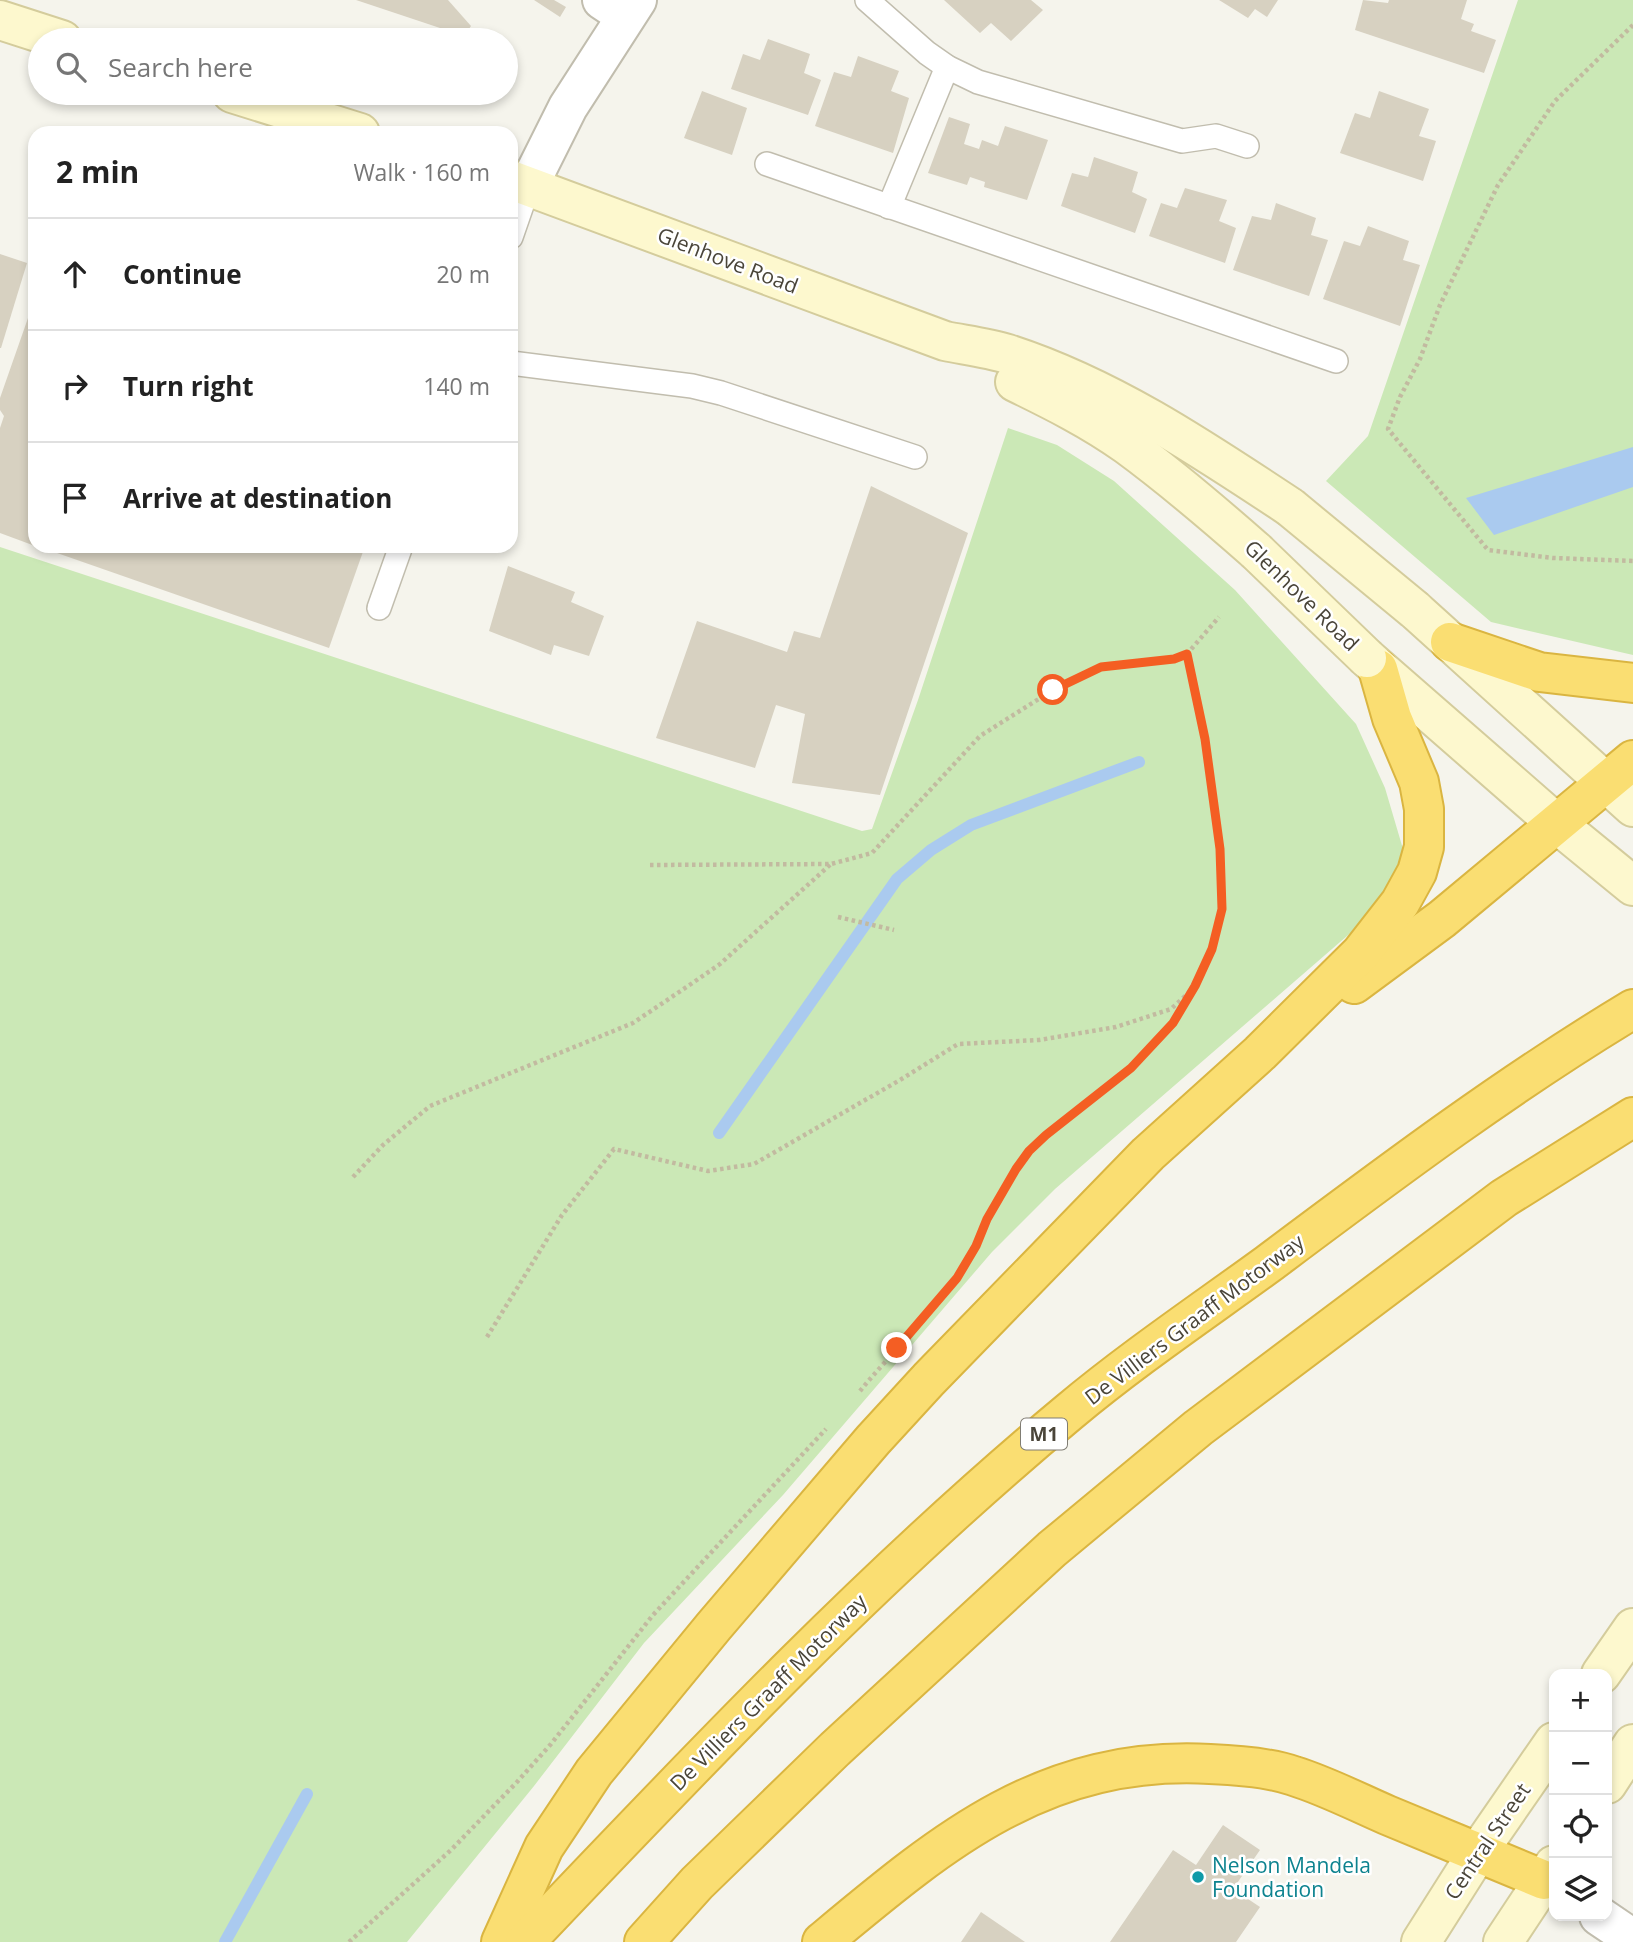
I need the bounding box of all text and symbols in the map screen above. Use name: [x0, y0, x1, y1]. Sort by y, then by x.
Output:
search box: [28, 28, 518, 105]
icon: search: [52, 48, 90, 86]
text: Search here: [108, 49, 253, 85]
text: 2 min: [56, 151, 139, 192]
text: Walk · 160 m: [353, 156, 490, 188]
street label: Glenhove Road: [654, 220, 802, 300]
icon: ahead: [56, 255, 94, 293]
text: Continue: [123, 256, 242, 292]
text: 20 m: [436, 258, 490, 290]
icon: right: [56, 367, 94, 405]
text: Turn right: [123, 368, 254, 404]
text: 140 m: [423, 370, 490, 402]
icon: arrive: [56, 479, 94, 517]
text: Arrive at destination: [123, 480, 392, 516]
street label: Glenhove Road: [1239, 533, 1365, 657]
route start: [1037, 674, 1068, 705]
street label: De Villiers Graaff Motorway: [1079, 1227, 1310, 1411]
route end: [881, 1332, 912, 1363]
road number: M1: [1021, 1418, 1067, 1450]
street label: De Villiers Graaff Motorway: [664, 1587, 873, 1796]
map controls: [1549, 1669, 1612, 1921]
button: +: [1549, 1669, 1612, 1732]
button: −: [1549, 1732, 1612, 1795]
street label: Central Street: [1438, 1777, 1536, 1905]
button: locate: [1549, 1795, 1612, 1858]
place label: Nelson Mandela Foundation: [1212, 1851, 1371, 1903]
button: layers: [1549, 1858, 1612, 1921]
marker: Nelson Mandela Foundation: [1190, 1869, 1206, 1885]

